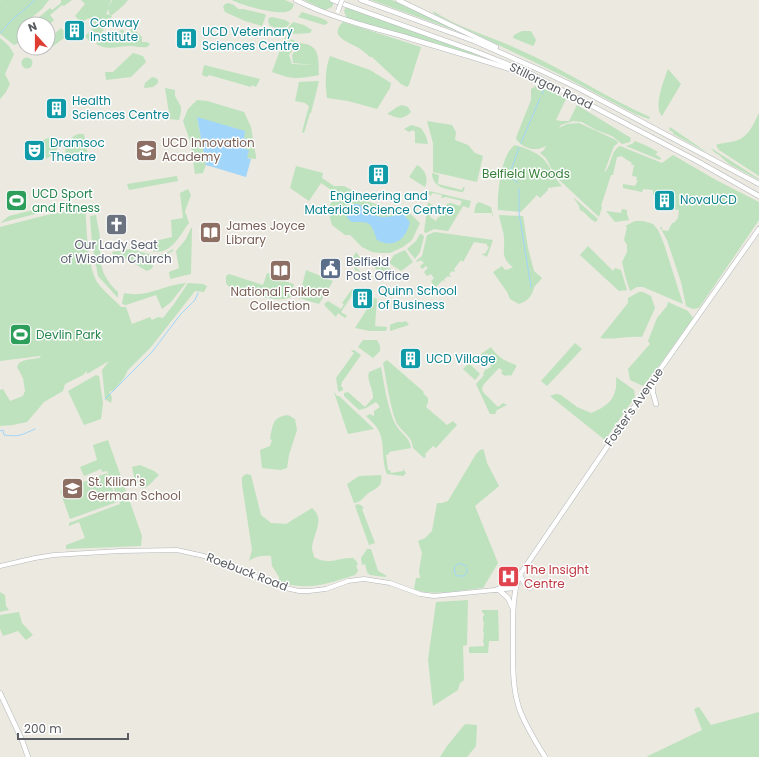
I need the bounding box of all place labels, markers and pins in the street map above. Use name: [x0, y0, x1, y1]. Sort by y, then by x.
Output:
place label: Conway Institute: [90, 14, 140, 45]
building icon: Conway Institute: [62, 17, 88, 43]
place label: UCD Veterinary Sciences Centre: [202, 23, 299, 54]
building icon: UCD Veterinary Sciences Centre: [174, 26, 200, 52]
place label: Health Sciences Centre: [72, 92, 169, 123]
building icon: Health Sciences Centre: [43, 95, 69, 121]
place label: Dramsoc Theatre: [50, 134, 105, 165]
place label: UCD Innovation Academy: [162, 134, 255, 165]
theatre icon: Dramsoc Theatre: [22, 137, 48, 163]
school or university icon: UCD Innovation Academy: [133, 137, 159, 163]
building icon: Engineering and Materials Science Centre: [366, 162, 392, 188]
place label: UCD Sport and Fitness: [32, 185, 100, 216]
place label: Engineering and Materials Science Centre: [304, 187, 454, 218]
building icon: NovaUCD: [652, 187, 678, 213]
sports icon: UCD Sport and Fitness: [3, 188, 29, 214]
place label: NovaUCD: [680, 191, 737, 208]
church icon: Our Lady Seat of Wisdom Church: [103, 211, 129, 237]
place label: James Joyce Library: [226, 217, 305, 248]
library icon: James Joyce Library: [198, 220, 224, 246]
place label: Our Lady Seat of Wisdom Church: [60, 236, 172, 267]
place label: Belfield Post Office: [346, 253, 409, 284]
public building icon: Belfield Post Office: [317, 256, 343, 282]
library icon: National Folklore Collection: [267, 258, 293, 284]
place label: Quinn School of Business: [378, 282, 457, 313]
place label: National Folklore Collection: [231, 283, 329, 314]
building icon: Quinn School of Business: [349, 285, 375, 311]
sports icon: Devlin Park: [7, 322, 33, 348]
place label: Devlin Park: [36, 326, 102, 343]
building icon: UCD Village: [398, 346, 424, 372]
place label: UCD Village: [426, 350, 496, 367]
place label: St. Kilian's German School: [88, 473, 181, 504]
school or university icon: St. Kilian's German School: [60, 476, 86, 502]
place label: The Insight Centre: [524, 561, 589, 592]
hospital icon: The Insight Centre: [496, 564, 522, 590]

